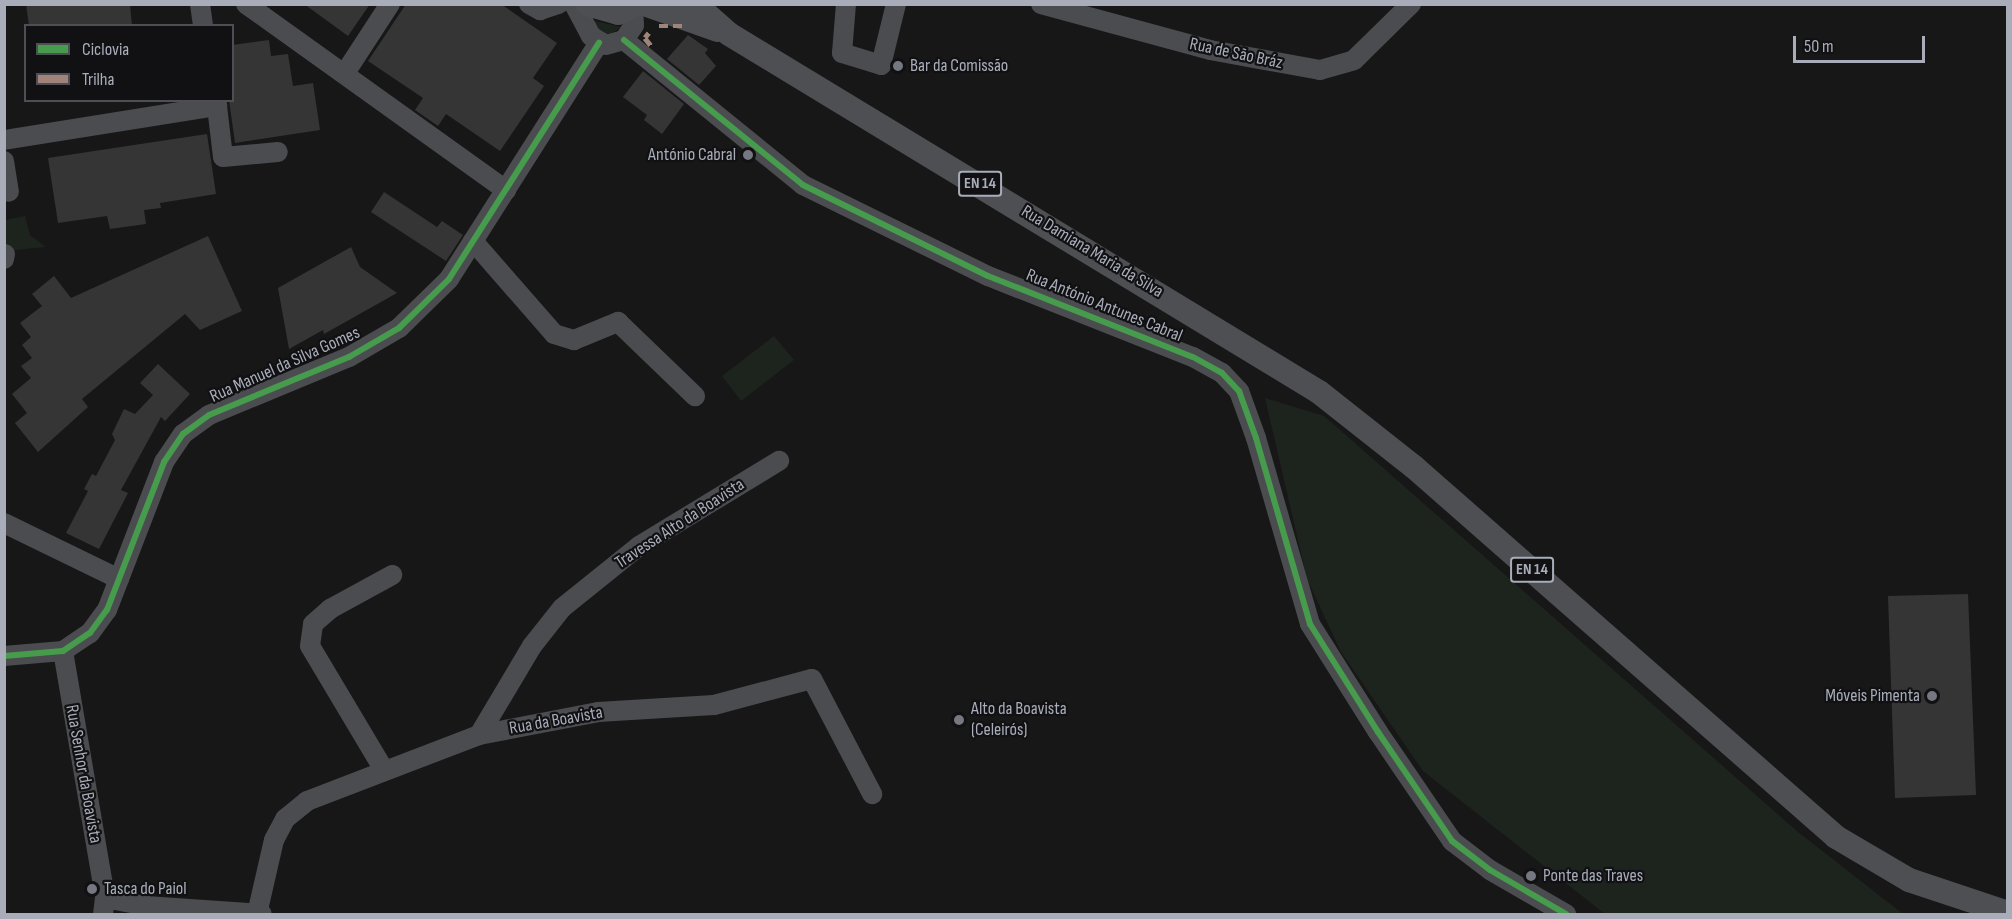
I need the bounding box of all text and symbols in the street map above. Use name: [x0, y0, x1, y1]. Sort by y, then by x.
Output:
legend: [24, 24, 234, 102]
scale bar: [1796, 24, 1928, 62]
street label: Rua de São Bráz: [1188, 34, 1284, 74]
text: 50 m: [1804, 36, 1834, 57]
text: Ciclovia: [82, 39, 129, 60]
place label: Bar da Comissão: [910, 55, 1008, 77]
marker: Bar da Comissão: [891, 59, 905, 73]
text: Trilha: [82, 69, 114, 90]
place label: António Cabral: [648, 144, 736, 166]
marker: António Cabral: [741, 148, 755, 162]
road number: EN 14: [958, 171, 1002, 197]
street label: Rua Damiana Maria da Silva: [1017, 201, 1167, 303]
street label: Rua António Antunes Cabral: [1023, 265, 1185, 347]
street label: Rua Manuel da Silva Gomes: [207, 322, 363, 408]
street label: Travessa Alto da Boavista: [611, 474, 749, 574]
road number: EN 14: [1510, 557, 1555, 583]
place label: Móveis Pimenta: [1825, 685, 1920, 707]
marker: Móveis Pimenta: [1925, 689, 1939, 703]
place label: Alto da Boavista (Celeirós): [971, 699, 1067, 742]
street label: Rua da Boavista: [508, 702, 604, 740]
street label: Rua Senhor da Boavista: [60, 703, 106, 845]
marker: Alto da Boavista (Celeirós): [952, 713, 966, 727]
place label: Ponte das Traves: [1543, 865, 1643, 887]
marker: Ponte das Traves: [1524, 869, 1538, 883]
place label: Tasca do Paiol: [104, 878, 187, 900]
marker: Tasca do Paiol: [85, 882, 99, 896]

